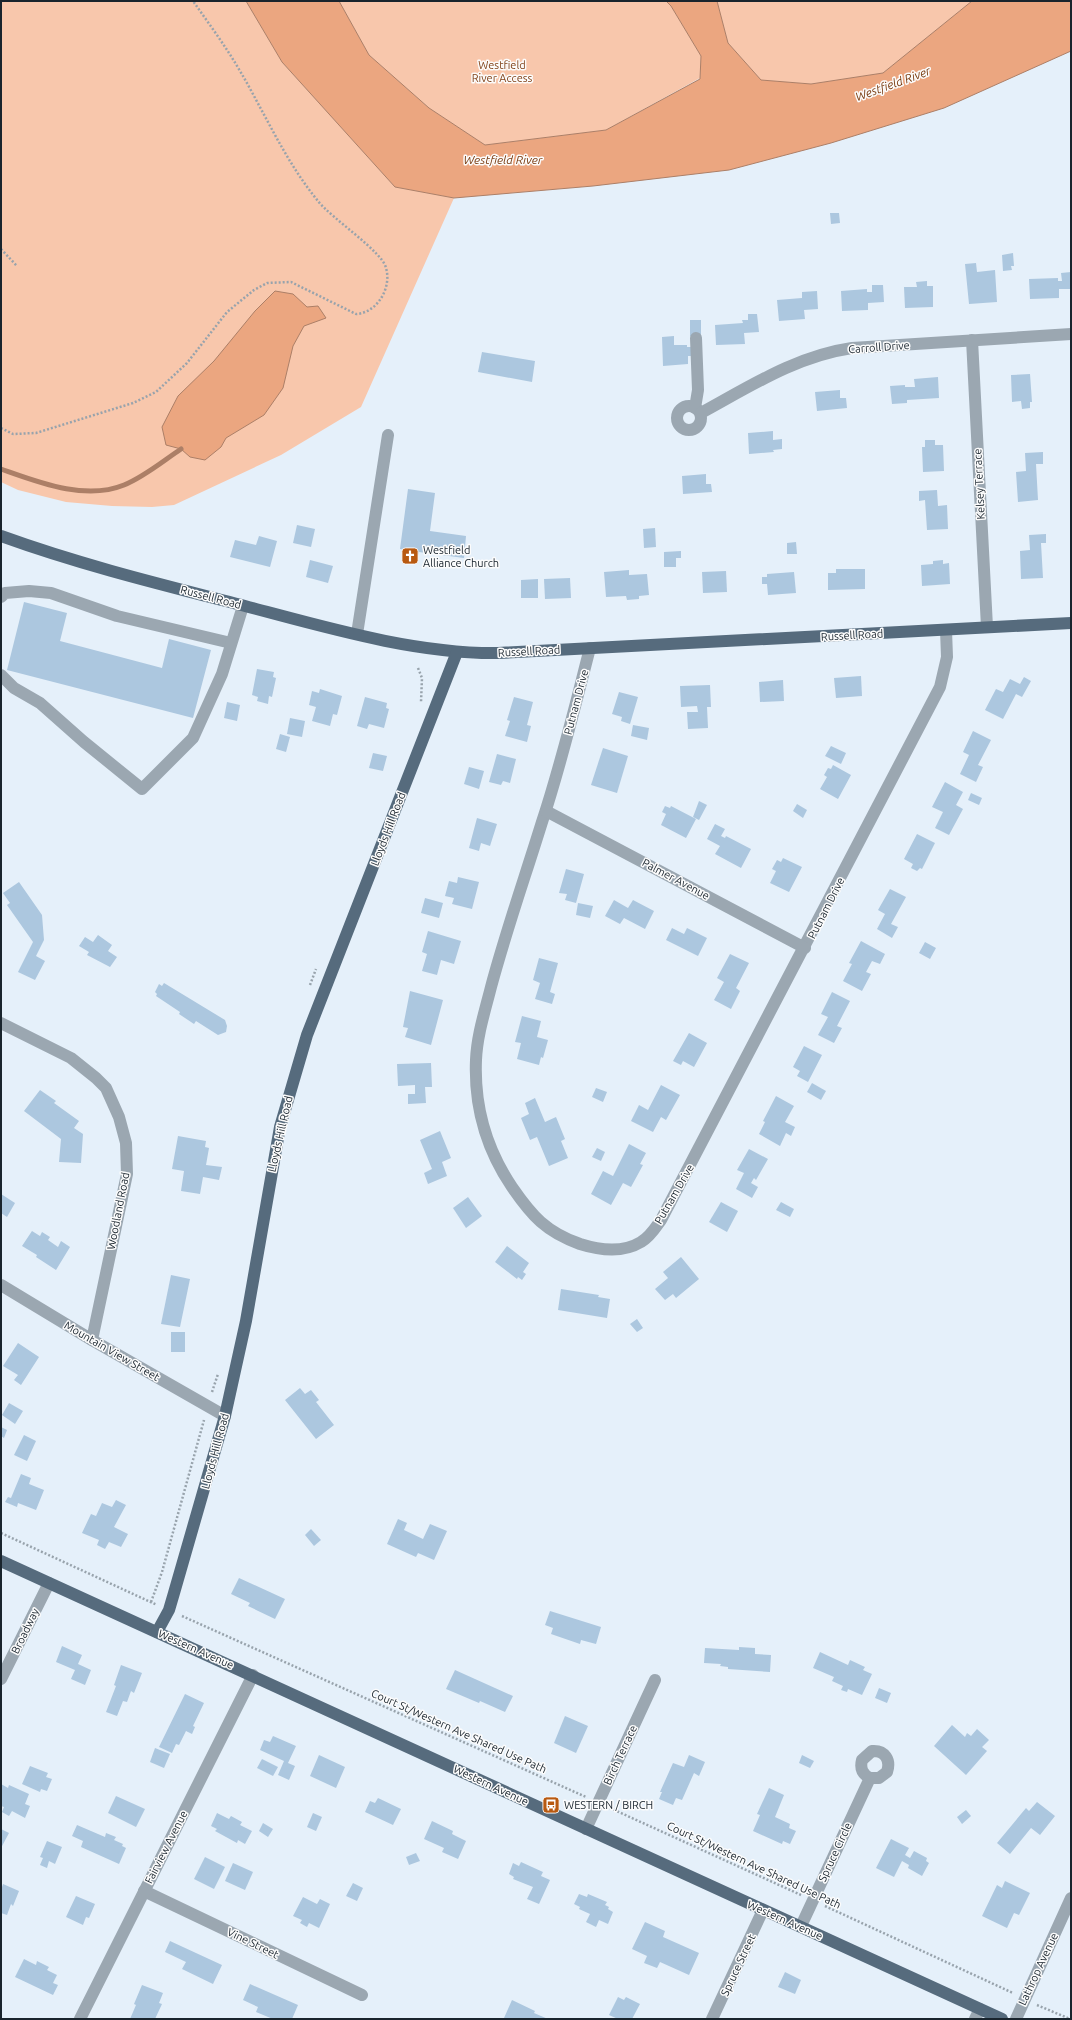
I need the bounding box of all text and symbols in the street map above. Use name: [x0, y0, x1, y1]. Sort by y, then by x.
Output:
park label: Westfield River Access: [472, 59, 532, 84]
water label: Westfield River: [854, 64, 933, 104]
water label: Westfield River: [464, 153, 543, 167]
street label: Carroll Drive: [848, 339, 910, 355]
street label: Kelsey Terrace: [971, 448, 987, 520]
place label: Westfield Alliance Church: [423, 544, 499, 569]
church icon: Westfield Alliance Church: [400, 546, 420, 566]
street label: Russell Road: [179, 583, 243, 611]
street label: Russell Road: [821, 627, 883, 643]
street label: Russell Road: [498, 643, 560, 659]
street label: Putnam Drive: [562, 668, 590, 736]
street label: Lloyds Hill Road: [368, 790, 408, 868]
street label: Palmer Avenue: [640, 856, 712, 902]
street label: Putnam Drive: [805, 875, 847, 941]
street label: Lloyds Hill Road: [265, 1095, 295, 1173]
street label: Putnam Drive: [652, 1162, 696, 1226]
street label: Woodland Road: [105, 1171, 131, 1251]
street label: Mountain View Street: [62, 1319, 162, 1383]
street label: Lloyds Hill Road: [199, 1412, 231, 1490]
street label: Broadway: [9, 1606, 41, 1656]
street label: Western Avenue: [156, 1627, 236, 1671]
street label: Court St/Western Ave Shared Use Path: [370, 1687, 548, 1775]
street label: Birch Terrace: [601, 1723, 639, 1787]
street label: Western Avenue: [452, 1762, 530, 1808]
bus stop icon: WESTERN / BIRCH: [541, 1795, 561, 1815]
place label: WESTERN / BIRCH: [564, 1799, 653, 1811]
street label: Fairview Avenue: [142, 1808, 190, 1886]
street label: Court St/Western Ave Shared Use Path: [665, 1819, 843, 1911]
street label: Spruce Circle: [816, 1820, 854, 1884]
street label: Western Avenue: [745, 1898, 825, 1942]
street label: Vine Street: [225, 1925, 281, 1961]
street label: Spruce Street: [718, 1931, 758, 1998]
street label: Lathrop Avenue: [1016, 1931, 1060, 2007]

